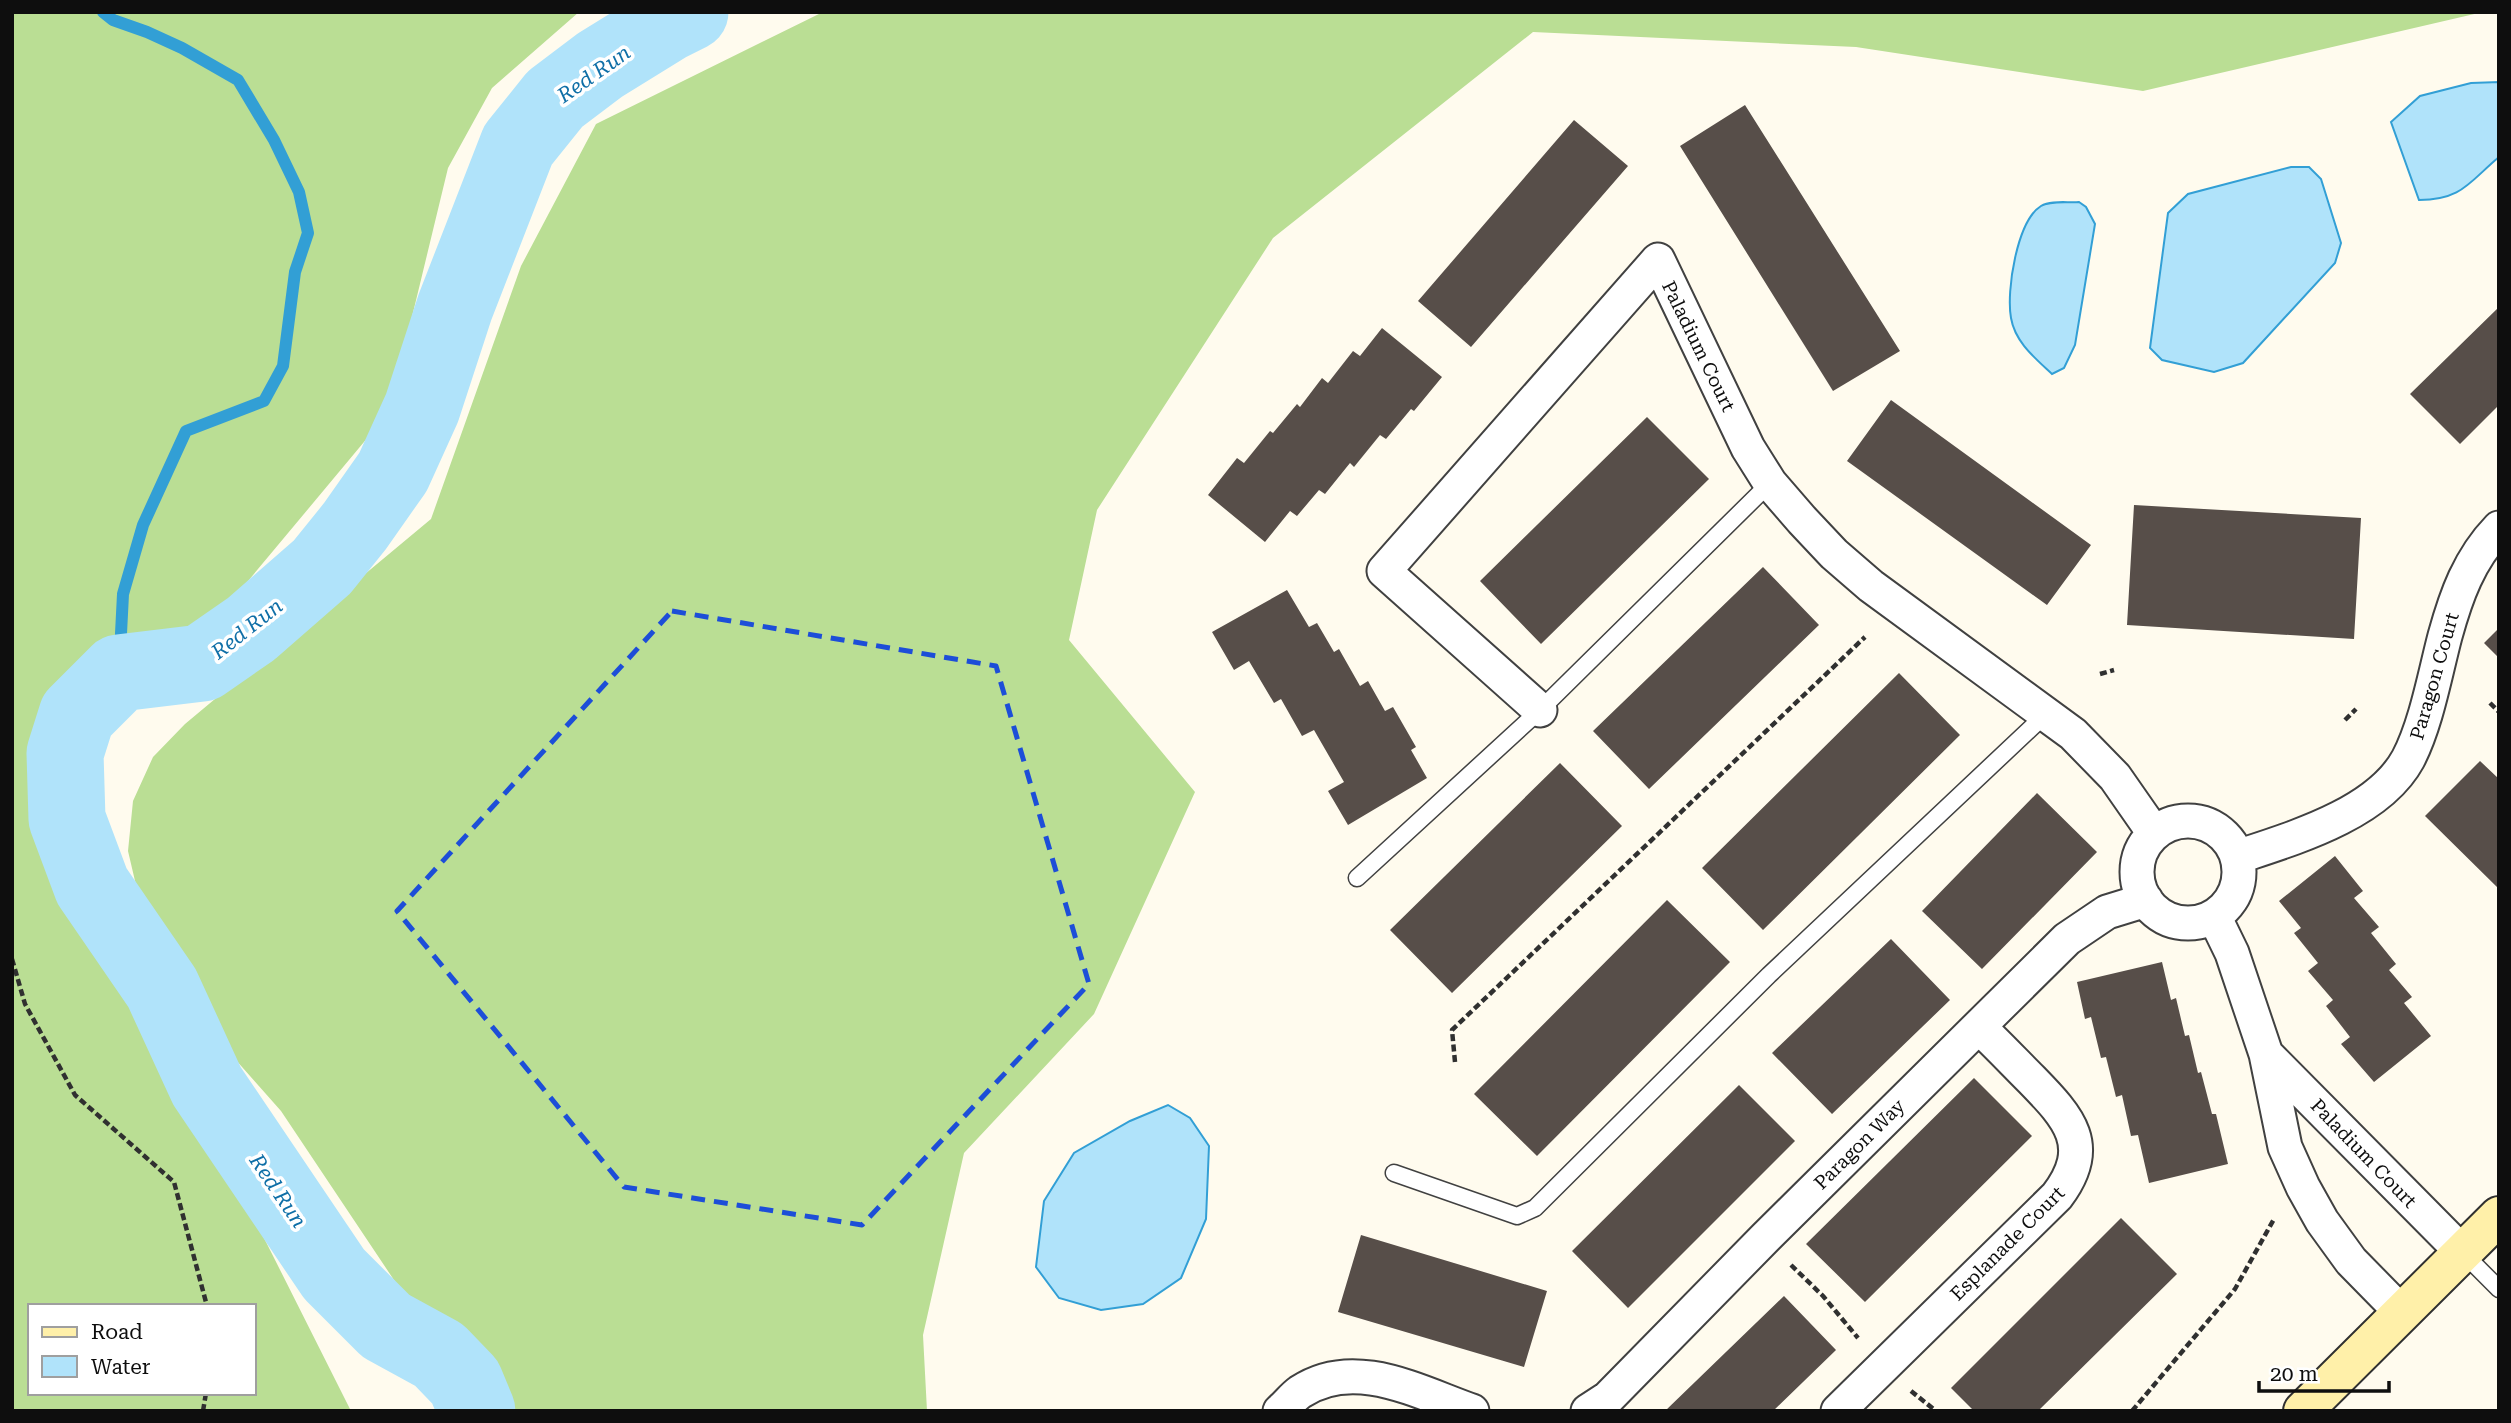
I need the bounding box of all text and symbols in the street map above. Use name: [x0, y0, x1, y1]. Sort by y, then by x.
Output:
water label: Red Run: [552, 40, 635, 108]
street label: Paladium Court: [1657, 277, 1740, 415]
water label: Red Run: [206, 594, 287, 665]
street label: Paragon Court: [2405, 610, 2464, 742]
street label: Paragon Way: [1809, 1094, 1910, 1194]
street label: Paladium Court: [2306, 1094, 2421, 1213]
water label: Red Run: [244, 1149, 311, 1232]
street label: Esplanade Court: [1945, 1181, 2069, 1305]
legend: [28, 1304, 256, 1395]
text: Road: [91, 1320, 143, 1344]
scale bar: [2259, 1350, 2388, 1394]
text: Water: [91, 1355, 151, 1379]
text: 20 m: [2270, 1362, 2318, 1386]

